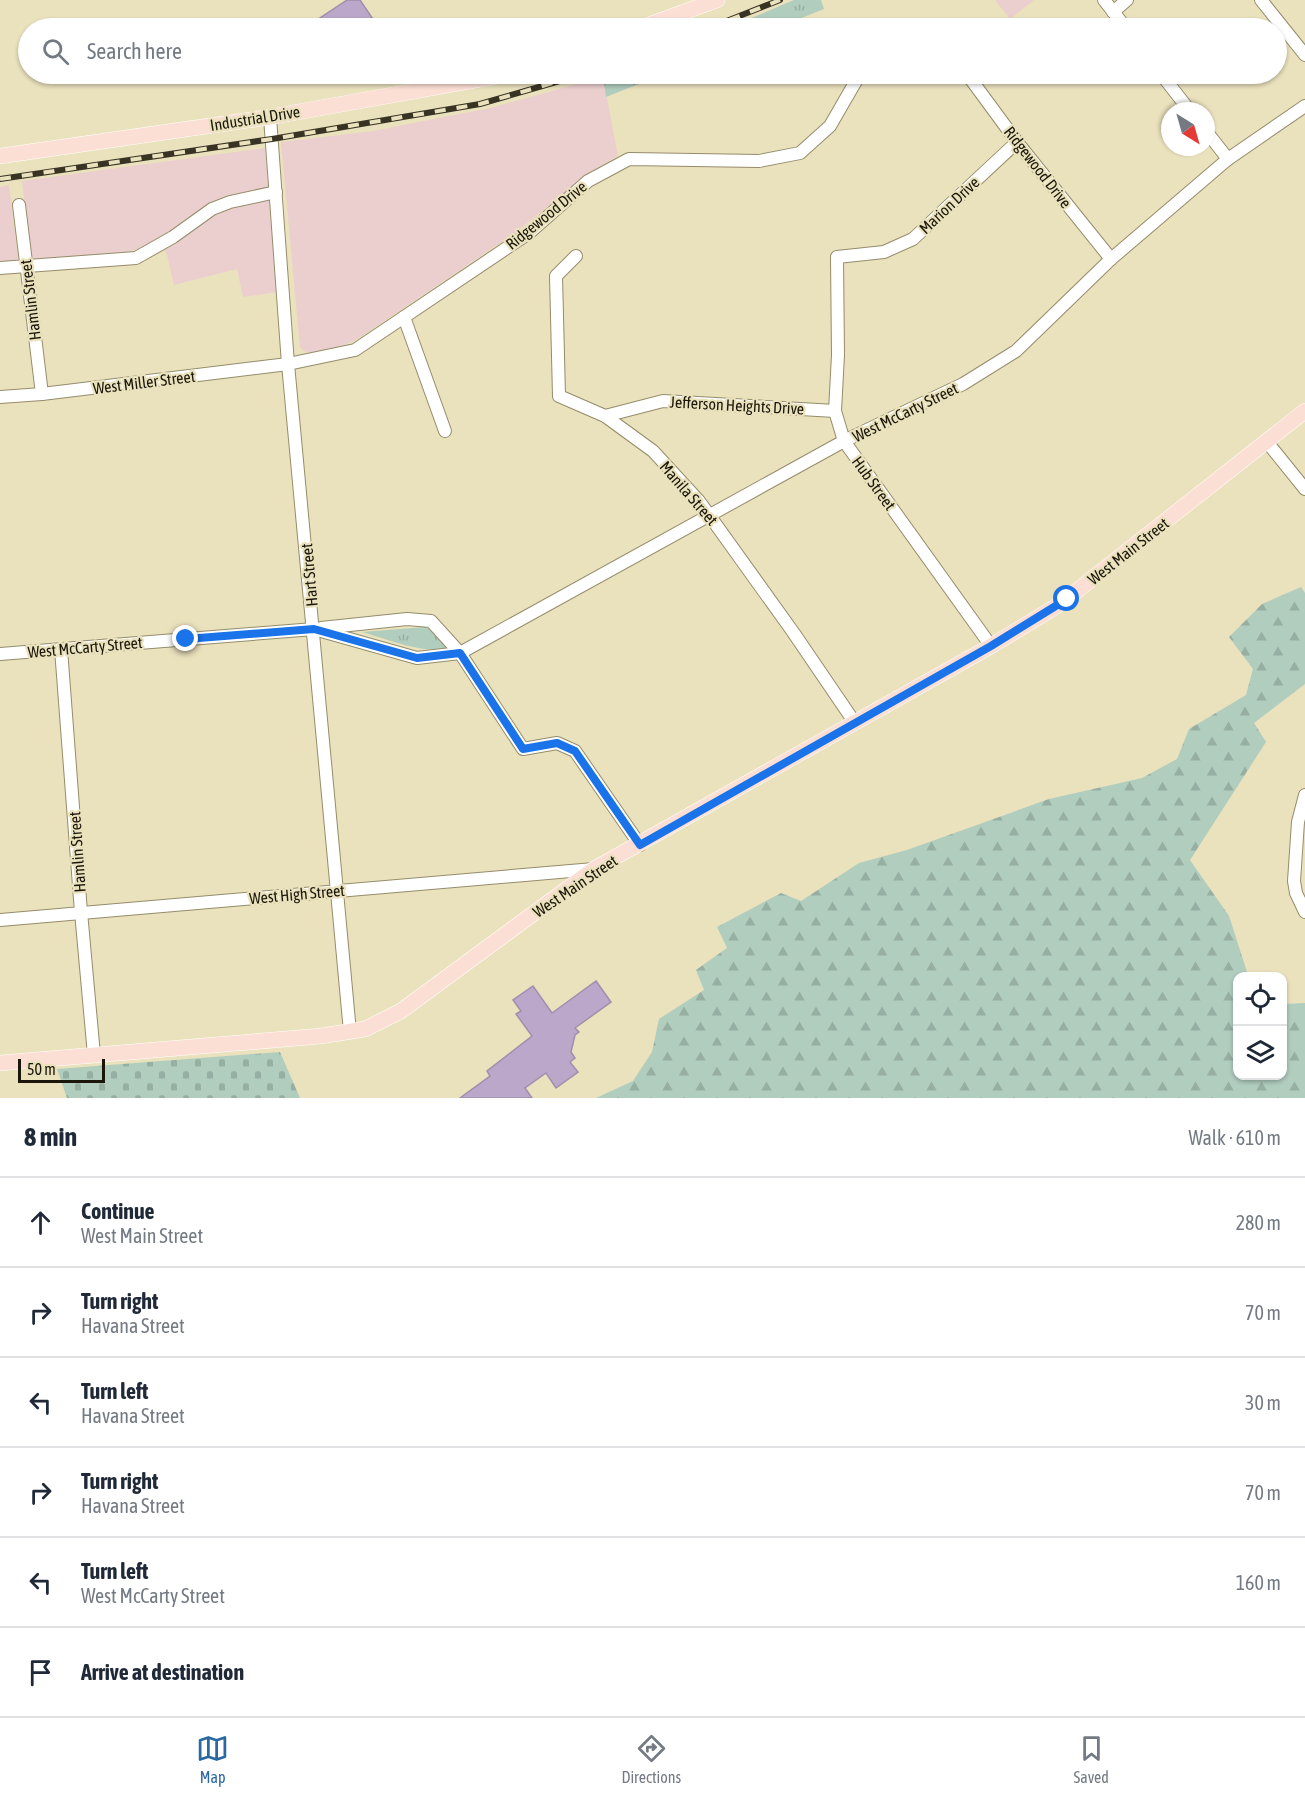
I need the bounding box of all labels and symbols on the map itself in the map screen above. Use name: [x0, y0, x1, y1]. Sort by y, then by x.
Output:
street label: Industrial Drive: [209, 102, 301, 134]
north arrow: [1161, 102, 1215, 156]
street label: Ridgewood Drive: [1000, 123, 1075, 212]
street label: Marion Drive: [915, 173, 983, 237]
street label: Ridgewood Drive: [502, 177, 590, 254]
street label: Hamlin Street: [16, 258, 44, 341]
street label: West Miller Street: [92, 367, 197, 397]
street label: West McCarty Street: [849, 378, 961, 446]
street label: Jefferson Heights Drive: [669, 392, 805, 419]
street label: Hub Street: [849, 453, 900, 514]
street label: Manila Street: [656, 457, 722, 529]
street label: West Main Street: [1084, 514, 1172, 588]
street label: Hart Street: [297, 542, 321, 607]
route start: [1053, 585, 1079, 611]
route end: [172, 625, 198, 651]
street label: West McCarty Street: [27, 633, 144, 662]
street label: Hamlin Street: [65, 810, 89, 893]
street label: West Main Street: [529, 851, 621, 921]
street label: West High Street: [249, 881, 346, 908]
scale bar: [18, 1056, 105, 1084]

